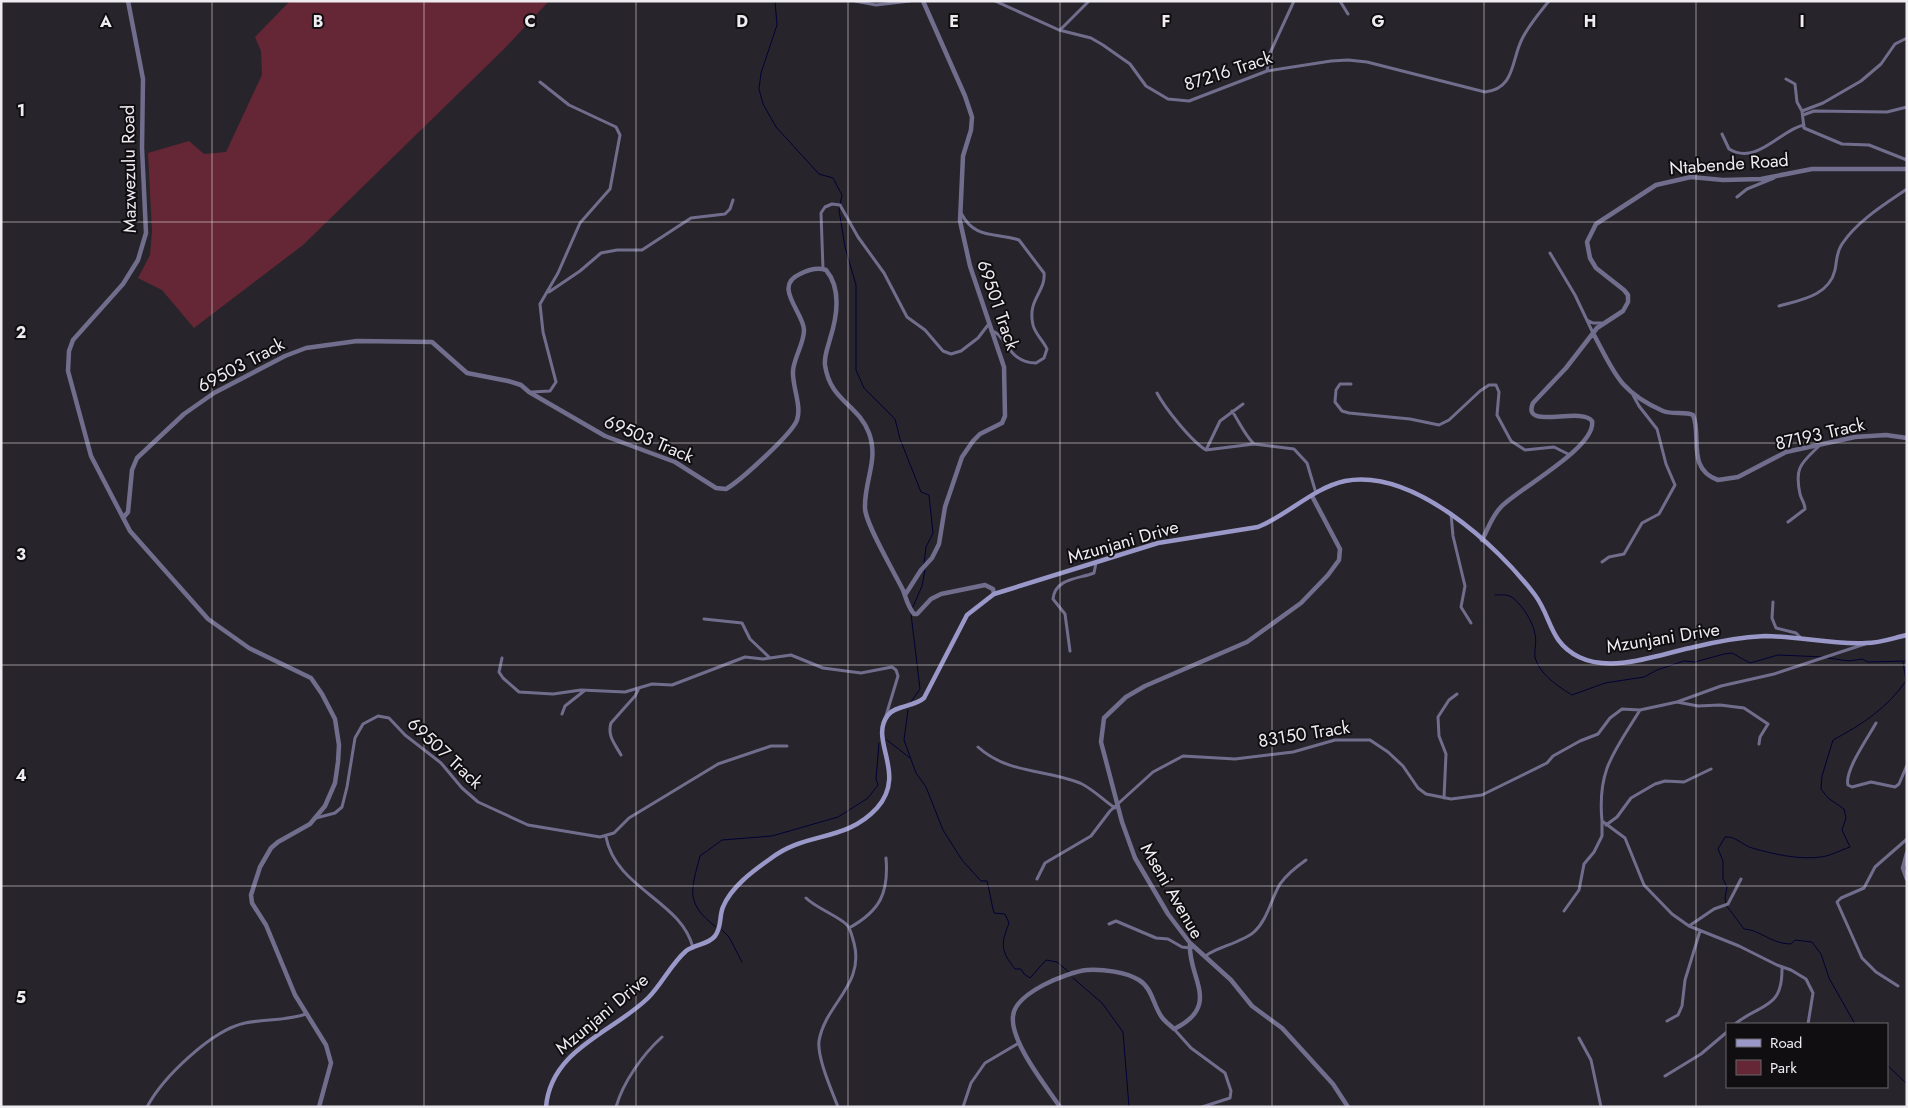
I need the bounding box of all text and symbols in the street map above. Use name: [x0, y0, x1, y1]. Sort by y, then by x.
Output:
text: A: [99, 10, 112, 33]
text: B: [313, 10, 323, 33]
text: C: [524, 10, 536, 33]
text: D: [736, 10, 748, 33]
text: E: [949, 10, 959, 33]
text: F: [1162, 10, 1170, 33]
text: G: [1371, 10, 1385, 33]
text: H: [1584, 10, 1596, 33]
text: I: [1799, 10, 1805, 33]
street label: 87216 Track: [1181, 44, 1276, 97]
text: 1: [17, 99, 25, 122]
street label: Mazwezulu Road: [115, 105, 143, 233]
street label: Ntabende Road: [1668, 147, 1790, 181]
street label: 69501 Track: [970, 257, 1026, 353]
text: 2: [16, 321, 26, 344]
street label: 69503 Track: [193, 331, 289, 399]
street label: 69503 Track: [600, 408, 698, 470]
street label: 87193 Track: [1773, 411, 1867, 457]
street label: Mzunjani Drive: [1064, 514, 1182, 570]
text: 3: [16, 543, 26, 566]
street label: Mzunjani Drive: [1605, 616, 1721, 660]
street label: 69507 Track: [401, 711, 489, 795]
street label: 83150 Track: [1256, 714, 1352, 754]
text: 4: [15, 764, 27, 787]
street label: Mseni Avenue: [1134, 838, 1210, 944]
street label: Mzunjani Drive: [550, 967, 654, 1061]
text: 5: [16, 986, 26, 1009]
legend: [1726, 1023, 1888, 1088]
text: Road: [1770, 1032, 1802, 1054]
text: Park: [1770, 1057, 1797, 1079]

